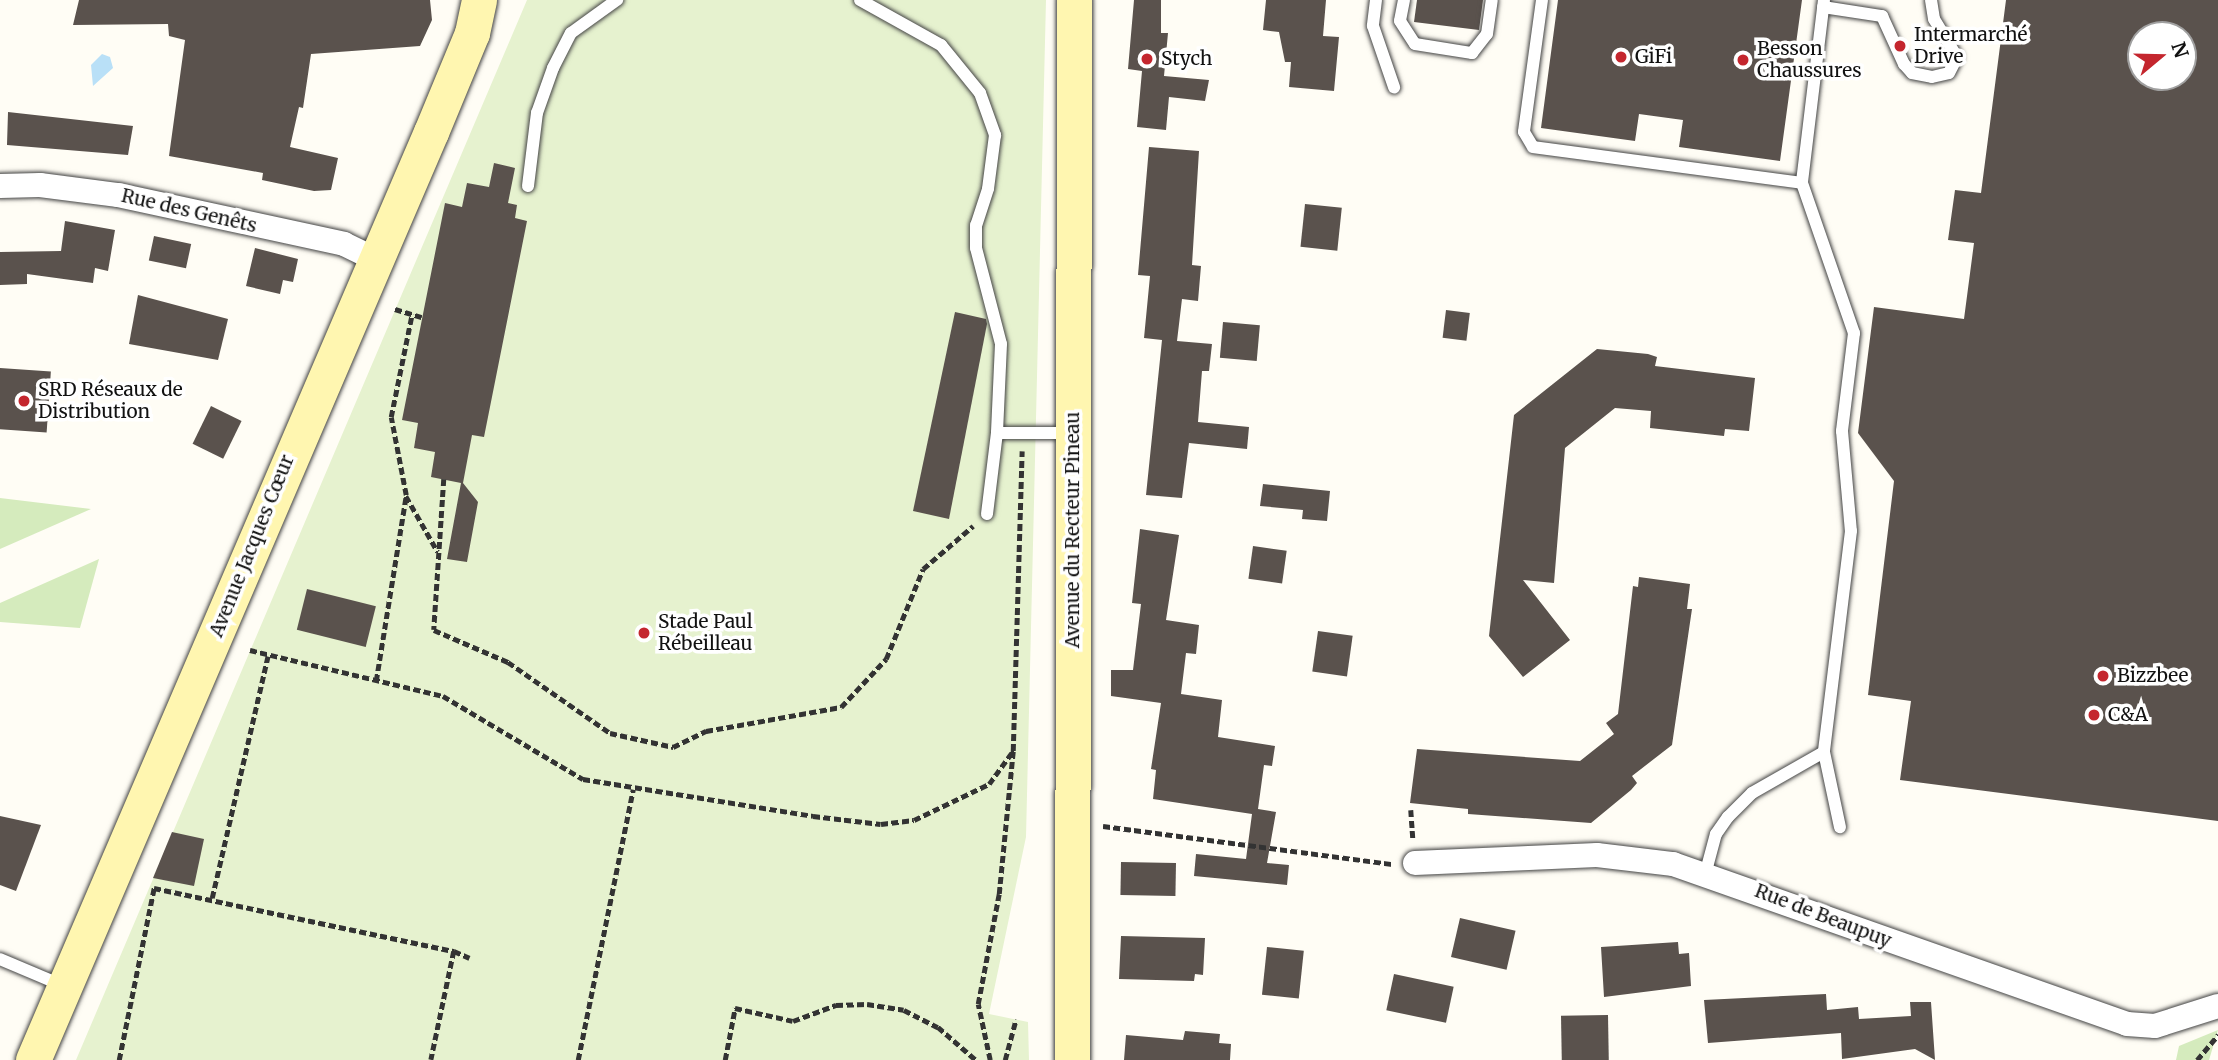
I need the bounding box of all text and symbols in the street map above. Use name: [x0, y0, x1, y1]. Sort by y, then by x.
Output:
north arrow: [2127, 21, 2197, 91]
place label: Intermarché Drive: [1914, 24, 2027, 68]
place label: Besson Chaussures: [1757, 38, 1862, 82]
marker: Intermarché Drive: [1892, 38, 1908, 54]
text: N: [2166, 39, 2194, 61]
place label: GiFi: [1635, 46, 1672, 68]
place label: Stych: [1161, 48, 1212, 70]
marker: GiFi: [1613, 49, 1629, 65]
marker: Stych: [1139, 51, 1155, 67]
marker: Besson Chaussures: [1735, 52, 1751, 68]
street label: Rue des Genêts: [119, 184, 259, 238]
place label: SRD Réseaux de Distribution: [38, 379, 183, 423]
marker: SRD Réseaux de Distribution: [16, 393, 32, 409]
street label: Avenue du Recteur Pineau: [1062, 412, 1084, 648]
street label: Avenue Jacques Cœur: [205, 452, 299, 640]
place label: Stade Paul Rébeilleau: [658, 611, 753, 655]
marker: Stade Paul Rébeilleau: [636, 625, 652, 641]
place label: Bizzbee: [2117, 665, 2189, 687]
marker: Bizzbee: [2095, 668, 2111, 684]
place label: C&A: [2108, 704, 2148, 726]
marker: C&A: [2086, 707, 2102, 723]
street label: Rue de Beaupuy: [1752, 879, 1894, 953]

